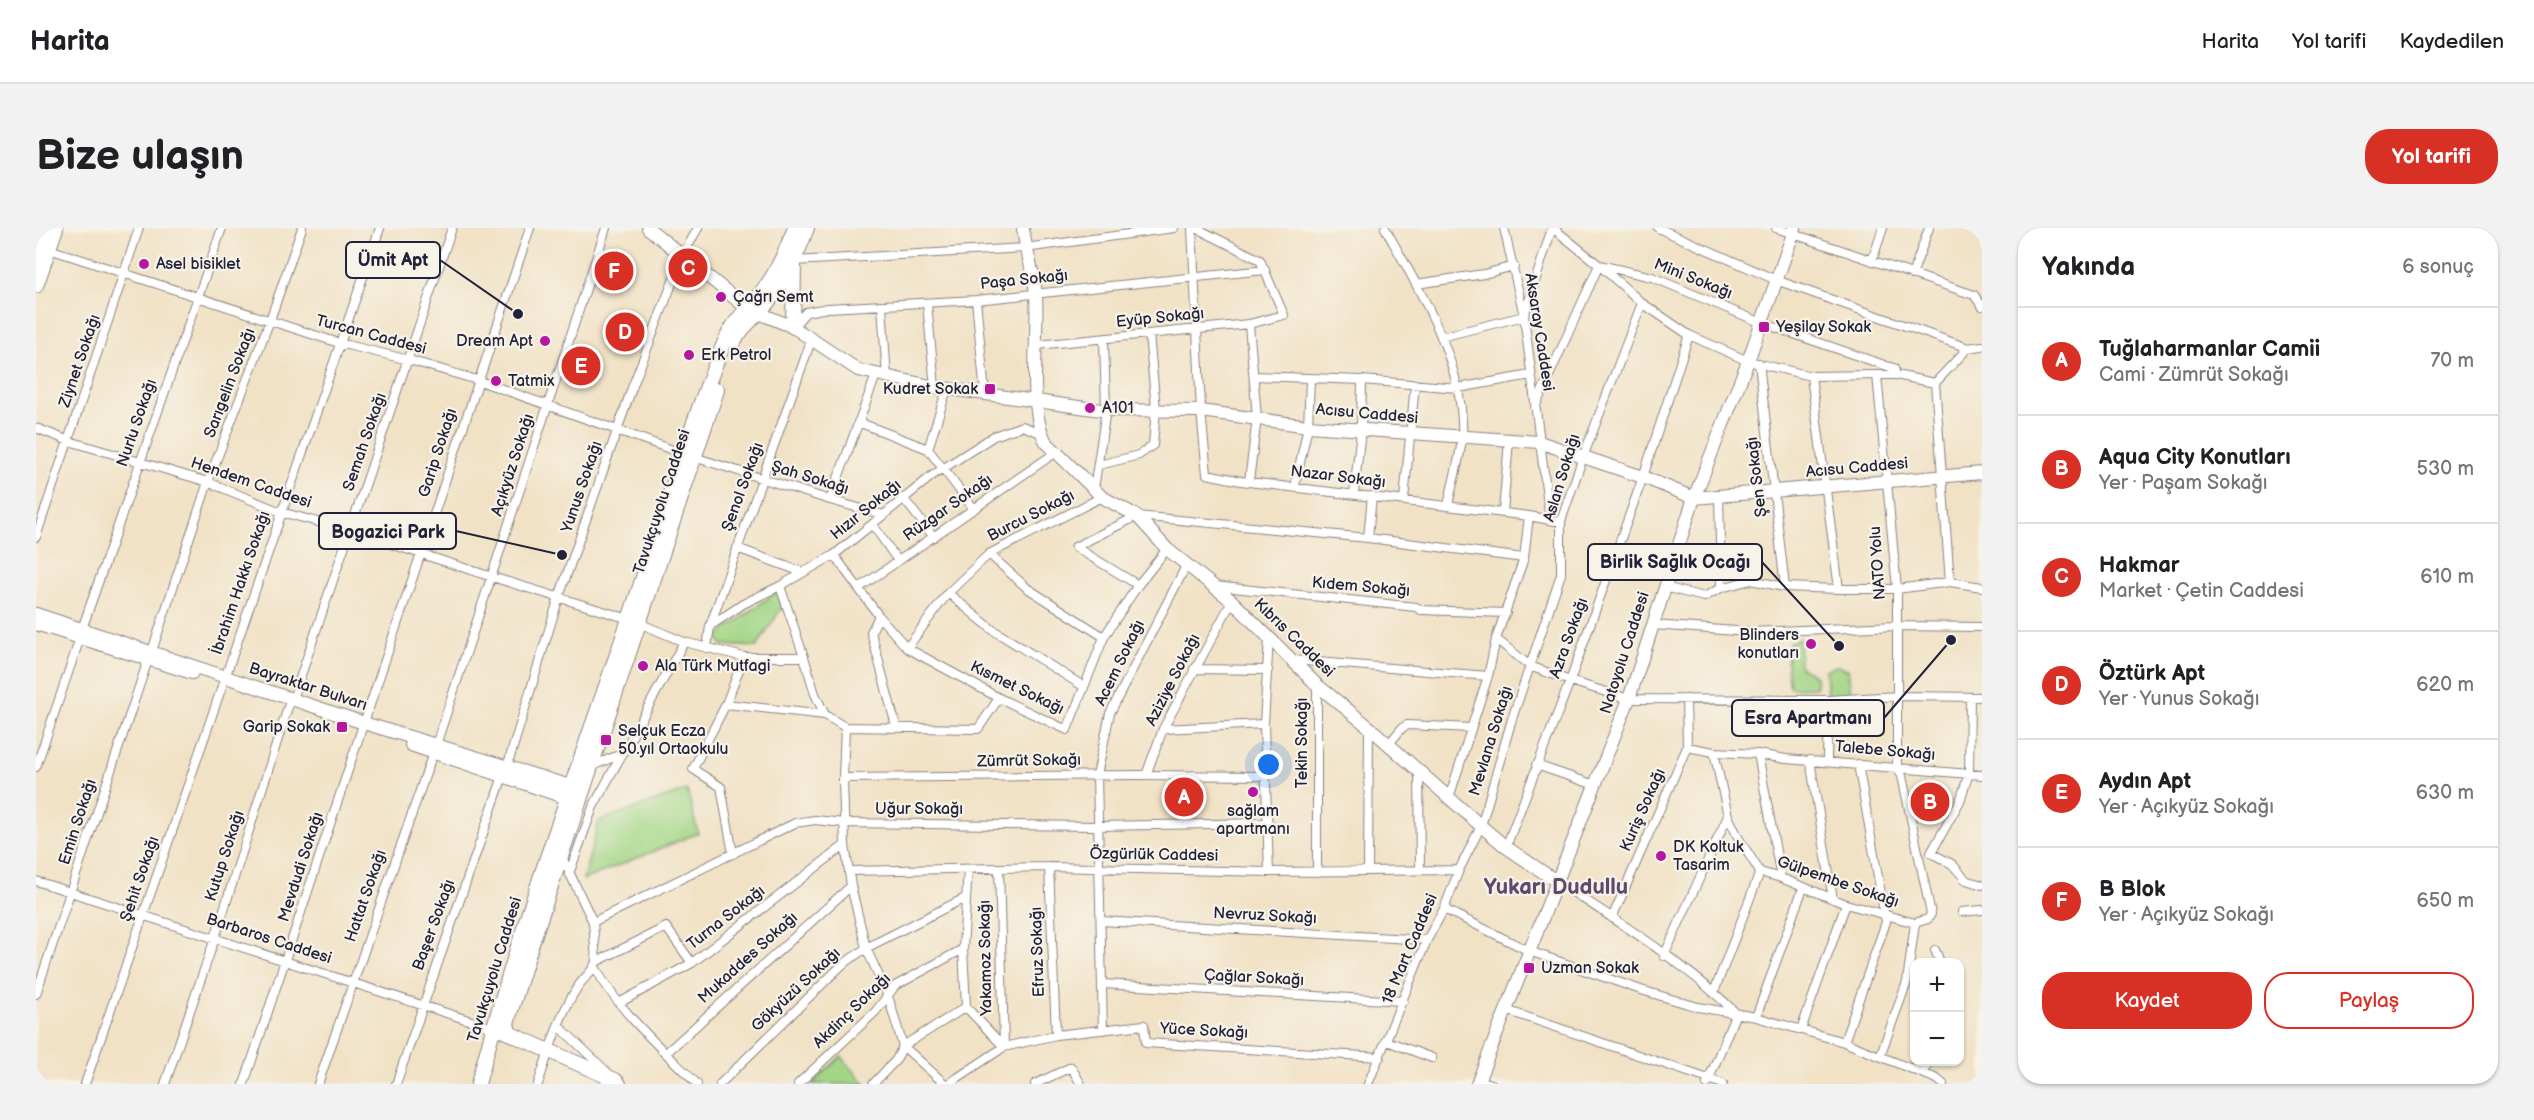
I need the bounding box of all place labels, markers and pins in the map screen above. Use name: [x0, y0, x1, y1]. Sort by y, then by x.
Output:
callout: Ümit Apt: [346, 242, 440, 278]
pin: C: [668, 246, 708, 291]
pin: F: [594, 248, 634, 294]
place label: Asel bisiklet: [156, 255, 241, 274]
marker: Asel bisiklet: [137, 257, 151, 271]
place label: Çağrı Semt: [733, 288, 814, 307]
marker: Çağrı Semt: [714, 290, 728, 304]
pin: D: [606, 310, 644, 354]
place label: Yeşilay Sokak: [1775, 318, 1871, 337]
marker: Yeşilay Sokak: [1757, 320, 1771, 334]
place label: Dream Apt: [456, 332, 533, 351]
marker: Dream Apt: [538, 334, 552, 348]
pin: E: [562, 344, 600, 388]
place label: Erk Petrol: [701, 346, 771, 365]
marker: Erk Petrol: [682, 348, 696, 362]
place label: Tatmix: [508, 372, 555, 391]
marker: Tatmix: [489, 374, 503, 388]
place label: Kudret Sokak: [883, 380, 978, 399]
marker: Kudret Sokak: [983, 382, 997, 396]
place label: A101: [1102, 399, 1134, 418]
marker: A101: [1083, 401, 1097, 415]
callout: Bogazici Park: [319, 513, 456, 549]
callout: Birlik Sağlık Ocağı: [1588, 544, 1762, 580]
place label: Blinders konutları: [1737, 626, 1799, 663]
marker: Blinders konutları: [1804, 637, 1818, 651]
place label: Ala Türk Mutfagi: [655, 657, 771, 676]
marker: Ala Türk Mutfagi: [636, 659, 650, 673]
callout: Esra Apartmanı: [1732, 700, 1884, 736]
place label: Garip Sokak: [243, 718, 330, 737]
marker: Garip Sokak: [335, 720, 349, 734]
place label: Selçuk Ecza 50.yıl Ortaokulu: [618, 722, 728, 759]
marker: Selçuk Ecza 50.yıl Ortaokulu: [599, 733, 613, 747]
pin: A: [1164, 774, 1204, 820]
pin: B: [1910, 780, 1950, 824]
marker: sağlam apartmanı: [1246, 785, 1260, 799]
place label: sağlam apartmanı: [1216, 802, 1290, 839]
place label: DK Koltuk Tasarim: [1673, 838, 1744, 875]
marker: DK Koltuk Tasarim: [1654, 849, 1668, 863]
place label: Uzman Sokak: [1541, 959, 1639, 978]
marker: Uzman Sokak: [1522, 961, 1536, 975]

